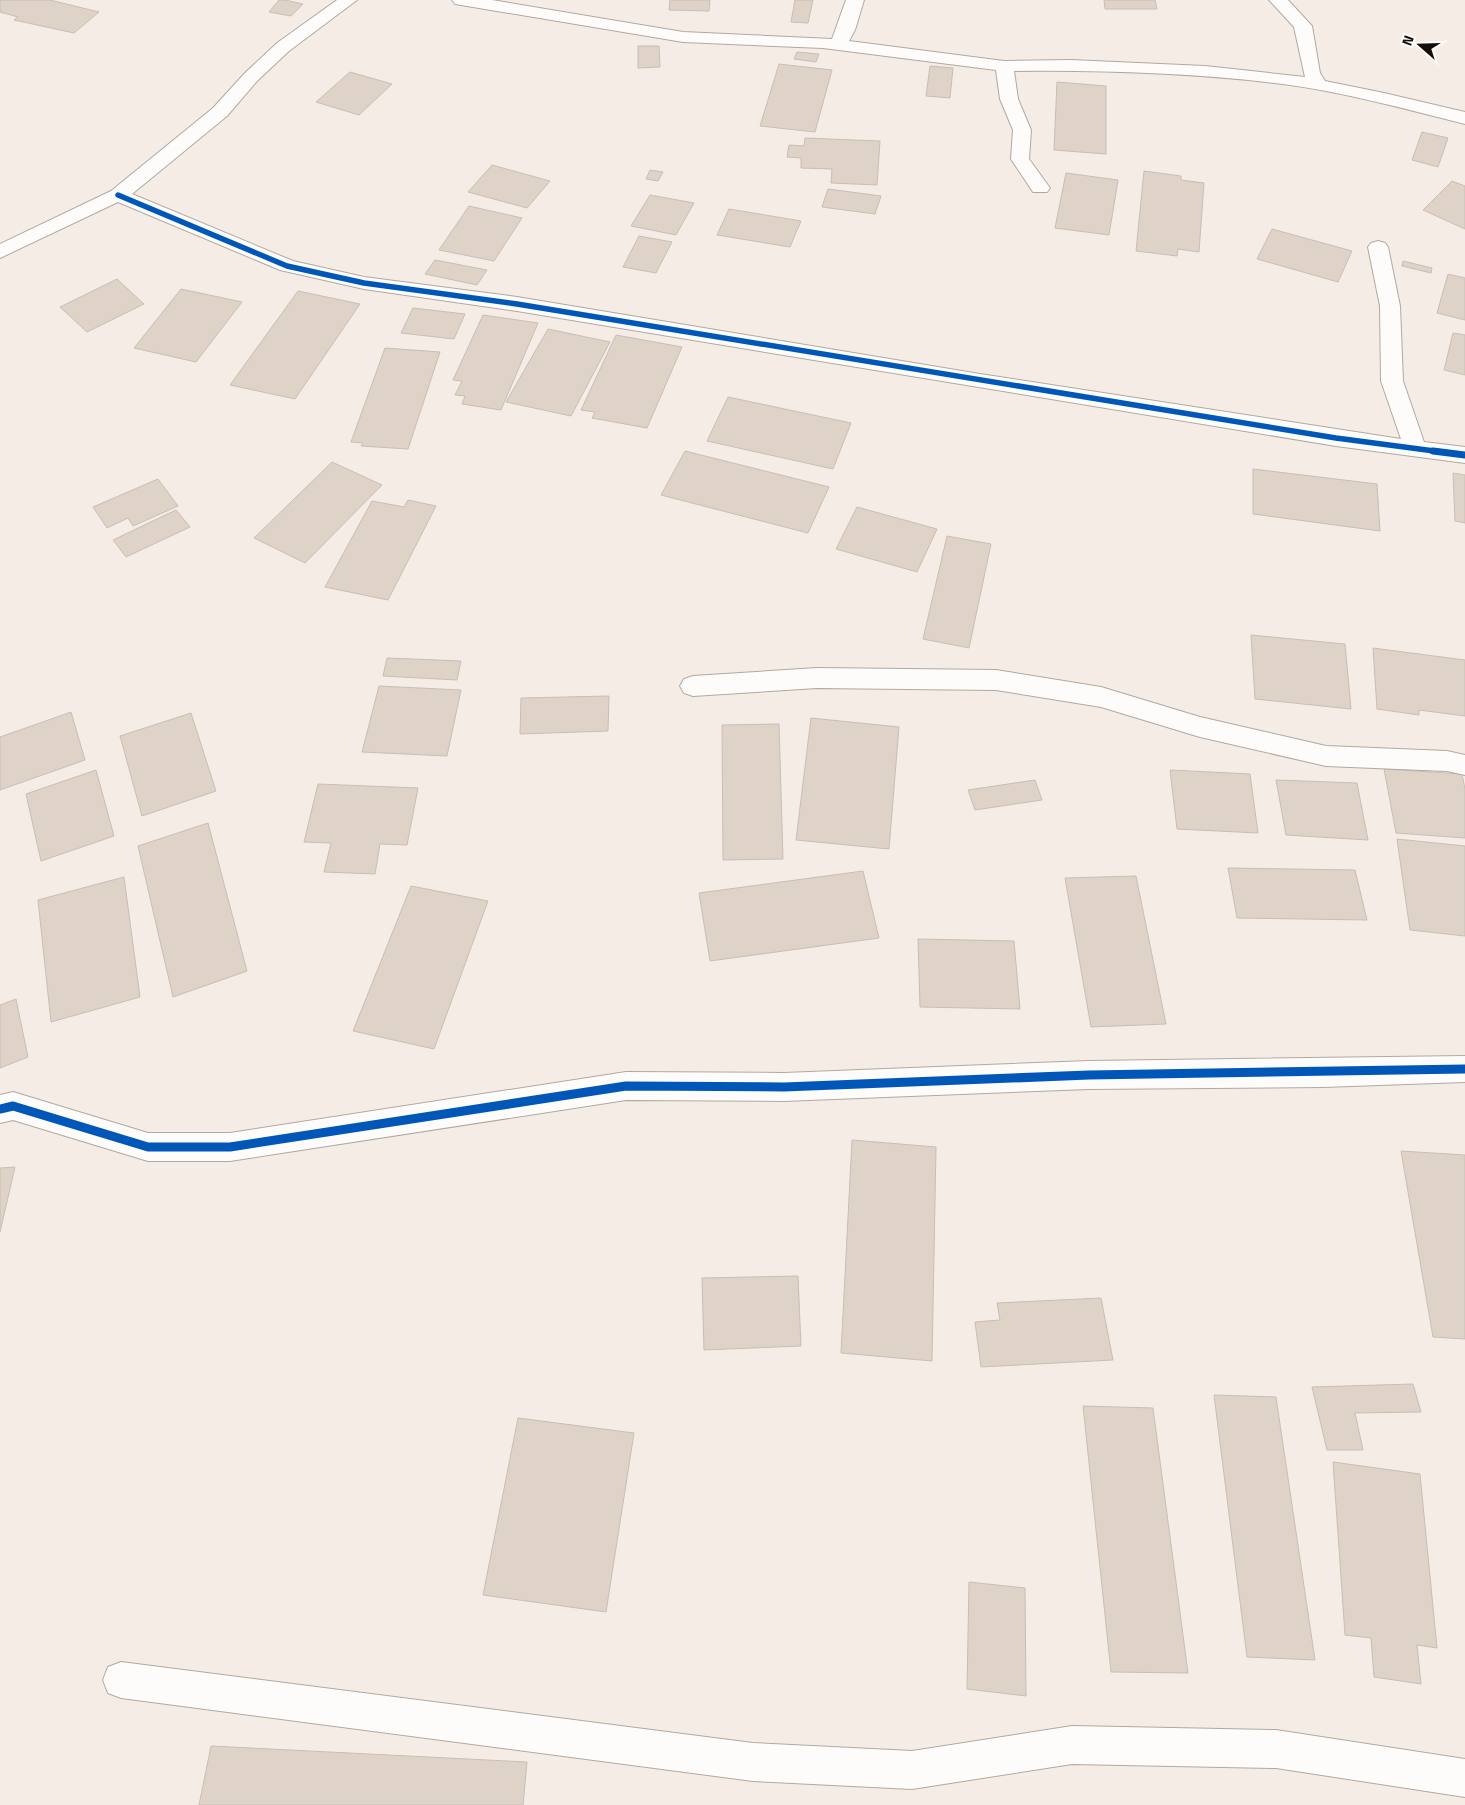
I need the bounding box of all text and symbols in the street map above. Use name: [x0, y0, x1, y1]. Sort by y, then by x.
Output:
north arrow: [1395, 20, 1445, 70]
text: N: [1396, 32, 1419, 49]

